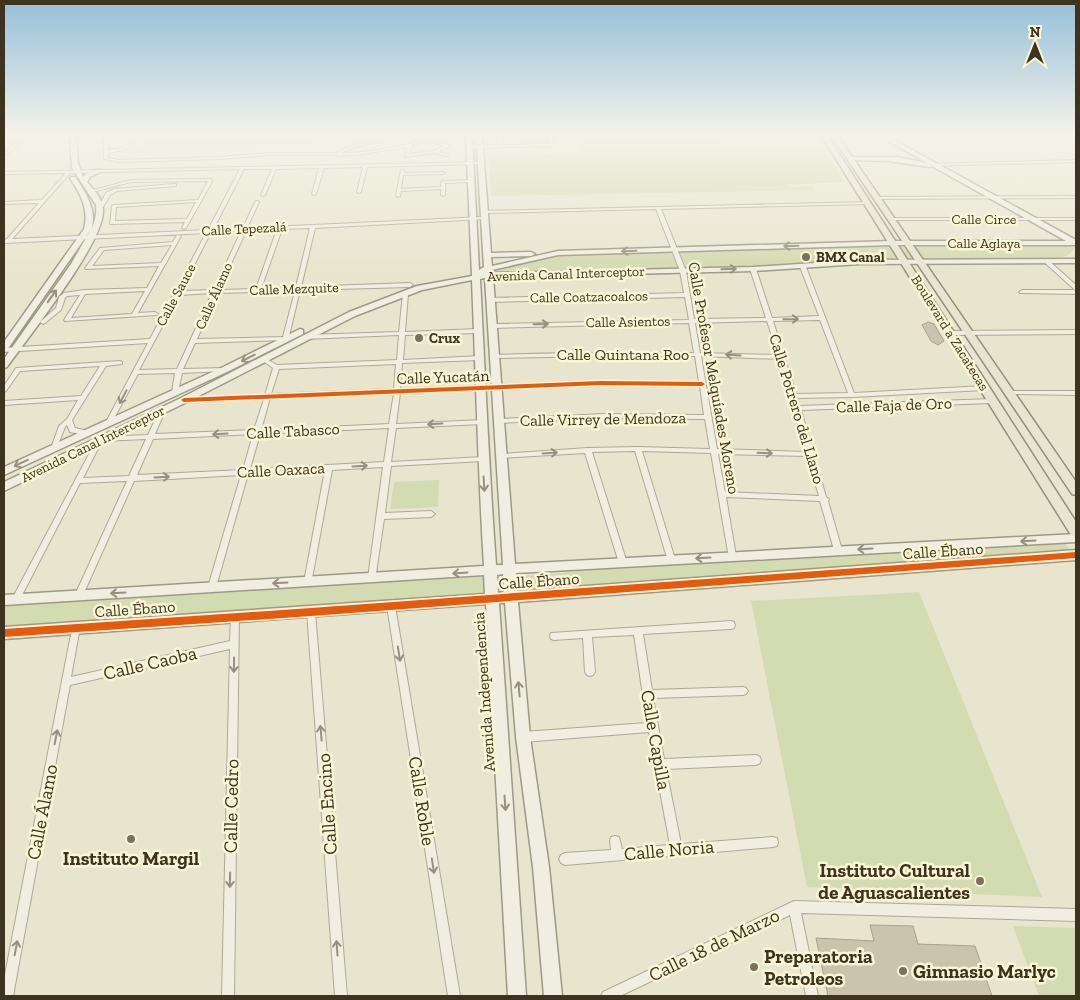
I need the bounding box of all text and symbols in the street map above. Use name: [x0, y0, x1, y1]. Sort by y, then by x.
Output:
north arrow: [1010, 20, 1060, 70]
text: N: [1030, 24, 1041, 41]
street label: Calle Circe: [952, 211, 1017, 228]
street label: Calle Tepezalá: [201, 218, 287, 240]
street label: Calle Aglaya: [947, 235, 1021, 252]
one-way arrow: [783, 241, 800, 251]
one-way arrow: [621, 246, 637, 255]
place label: BMX Canal: [816, 249, 885, 266]
marker: BMX Canal: [800, 251, 812, 263]
street label: Calle Álamo: [192, 260, 236, 332]
street label: Calle Profesor Melquíades Moreno: [684, 260, 744, 496]
street label: Calle Sauce: [152, 261, 200, 329]
street label: Avenida Canal Interceptor: [487, 263, 645, 285]
one-way arrow: [721, 265, 737, 274]
street label: Boulevard a Zacatecas: [907, 272, 993, 394]
street label: Calle Mezquite: [249, 279, 339, 299]
street label: Calle Coatzacoalcos: [530, 287, 648, 307]
one-way arrow: [47, 289, 57, 303]
street label: Calle Asientos: [585, 313, 671, 331]
one-way arrow: [783, 314, 799, 323]
one-way arrow: [533, 320, 549, 329]
place label: Crux: [429, 330, 460, 347]
marker: Crux: [413, 332, 425, 344]
street label: Calle Potrero del Llano: [765, 332, 829, 486]
street label: Calle Quintana Roo: [557, 345, 689, 364]
one-way arrow: [726, 351, 742, 360]
one-way arrow: [241, 354, 256, 363]
street label: Calle Yucatán: [396, 366, 491, 388]
one-way arrow: [118, 390, 128, 405]
street label: Calle Faja de Oro: [836, 393, 952, 417]
street label: Avenida Canal Interceptor: [18, 402, 168, 486]
street label: Calle Virrey de Mendoza: [520, 408, 687, 430]
street label: Calle Tabasco: [246, 419, 340, 443]
one-way arrow: [427, 420, 443, 429]
one-way arrow: [212, 430, 228, 439]
one-way arrow: [542, 448, 558, 457]
one-way arrow: [757, 448, 773, 457]
one-way arrow: [14, 458, 29, 468]
street label: Calle Oaxaca: [237, 458, 326, 482]
one-way arrow: [351, 461, 367, 470]
one-way arrow: [154, 472, 170, 481]
one-way arrow: [480, 475, 489, 491]
one-way arrow: [1020, 536, 1036, 545]
street label: Calle Ébano: [902, 539, 984, 563]
one-way arrow: [858, 544, 874, 554]
one-way arrow: [695, 553, 711, 562]
one-way arrow: [452, 568, 468, 577]
street label: Calle Ébano: [498, 569, 580, 593]
one-way arrow: [272, 579, 288, 588]
one-way arrow: [110, 588, 126, 597]
street label: Calle Ébano: [94, 597, 176, 621]
street label: Avenida Independencia: [469, 611, 499, 772]
street label: Calle Caoba: [101, 641, 199, 685]
one-way arrow: [394, 646, 404, 662]
one-way arrow: [229, 657, 238, 673]
one-way arrow: [514, 681, 524, 697]
street label: Calle Capilla: [636, 688, 676, 792]
one-way arrow: [317, 726, 326, 742]
one-way arrow: [51, 730, 61, 746]
street label: Calle Encino: [312, 752, 342, 855]
street label: Calle Roble: [404, 755, 440, 847]
street label: Calle Cedro: [219, 758, 243, 853]
street label: Calle Álamo: [21, 762, 63, 862]
one-way arrow: [501, 795, 510, 811]
marker: Instituto Margil: [125, 833, 137, 845]
street label: Calle Noria: [623, 835, 715, 865]
place label: Instituto Margil: [63, 847, 200, 870]
one-way arrow: [428, 858, 438, 874]
place label: Instituto Cultural de Aguascalientes: [818, 859, 971, 904]
one-way arrow: [225, 872, 235, 888]
marker: Instituto Cultural de Aguascalientes: [974, 875, 986, 887]
street label: Calle 18 de Marzo: [645, 903, 783, 987]
one-way arrow: [333, 940, 342, 956]
one-way arrow: [11, 941, 21, 957]
place label: Preparatoria Petroleos: [764, 945, 873, 990]
place label: Gimnasio Marlyc: [913, 960, 1056, 983]
marker: Preparatoria Petroleos: [748, 961, 760, 973]
marker: Gimnasio Marlyc: [897, 965, 909, 977]

